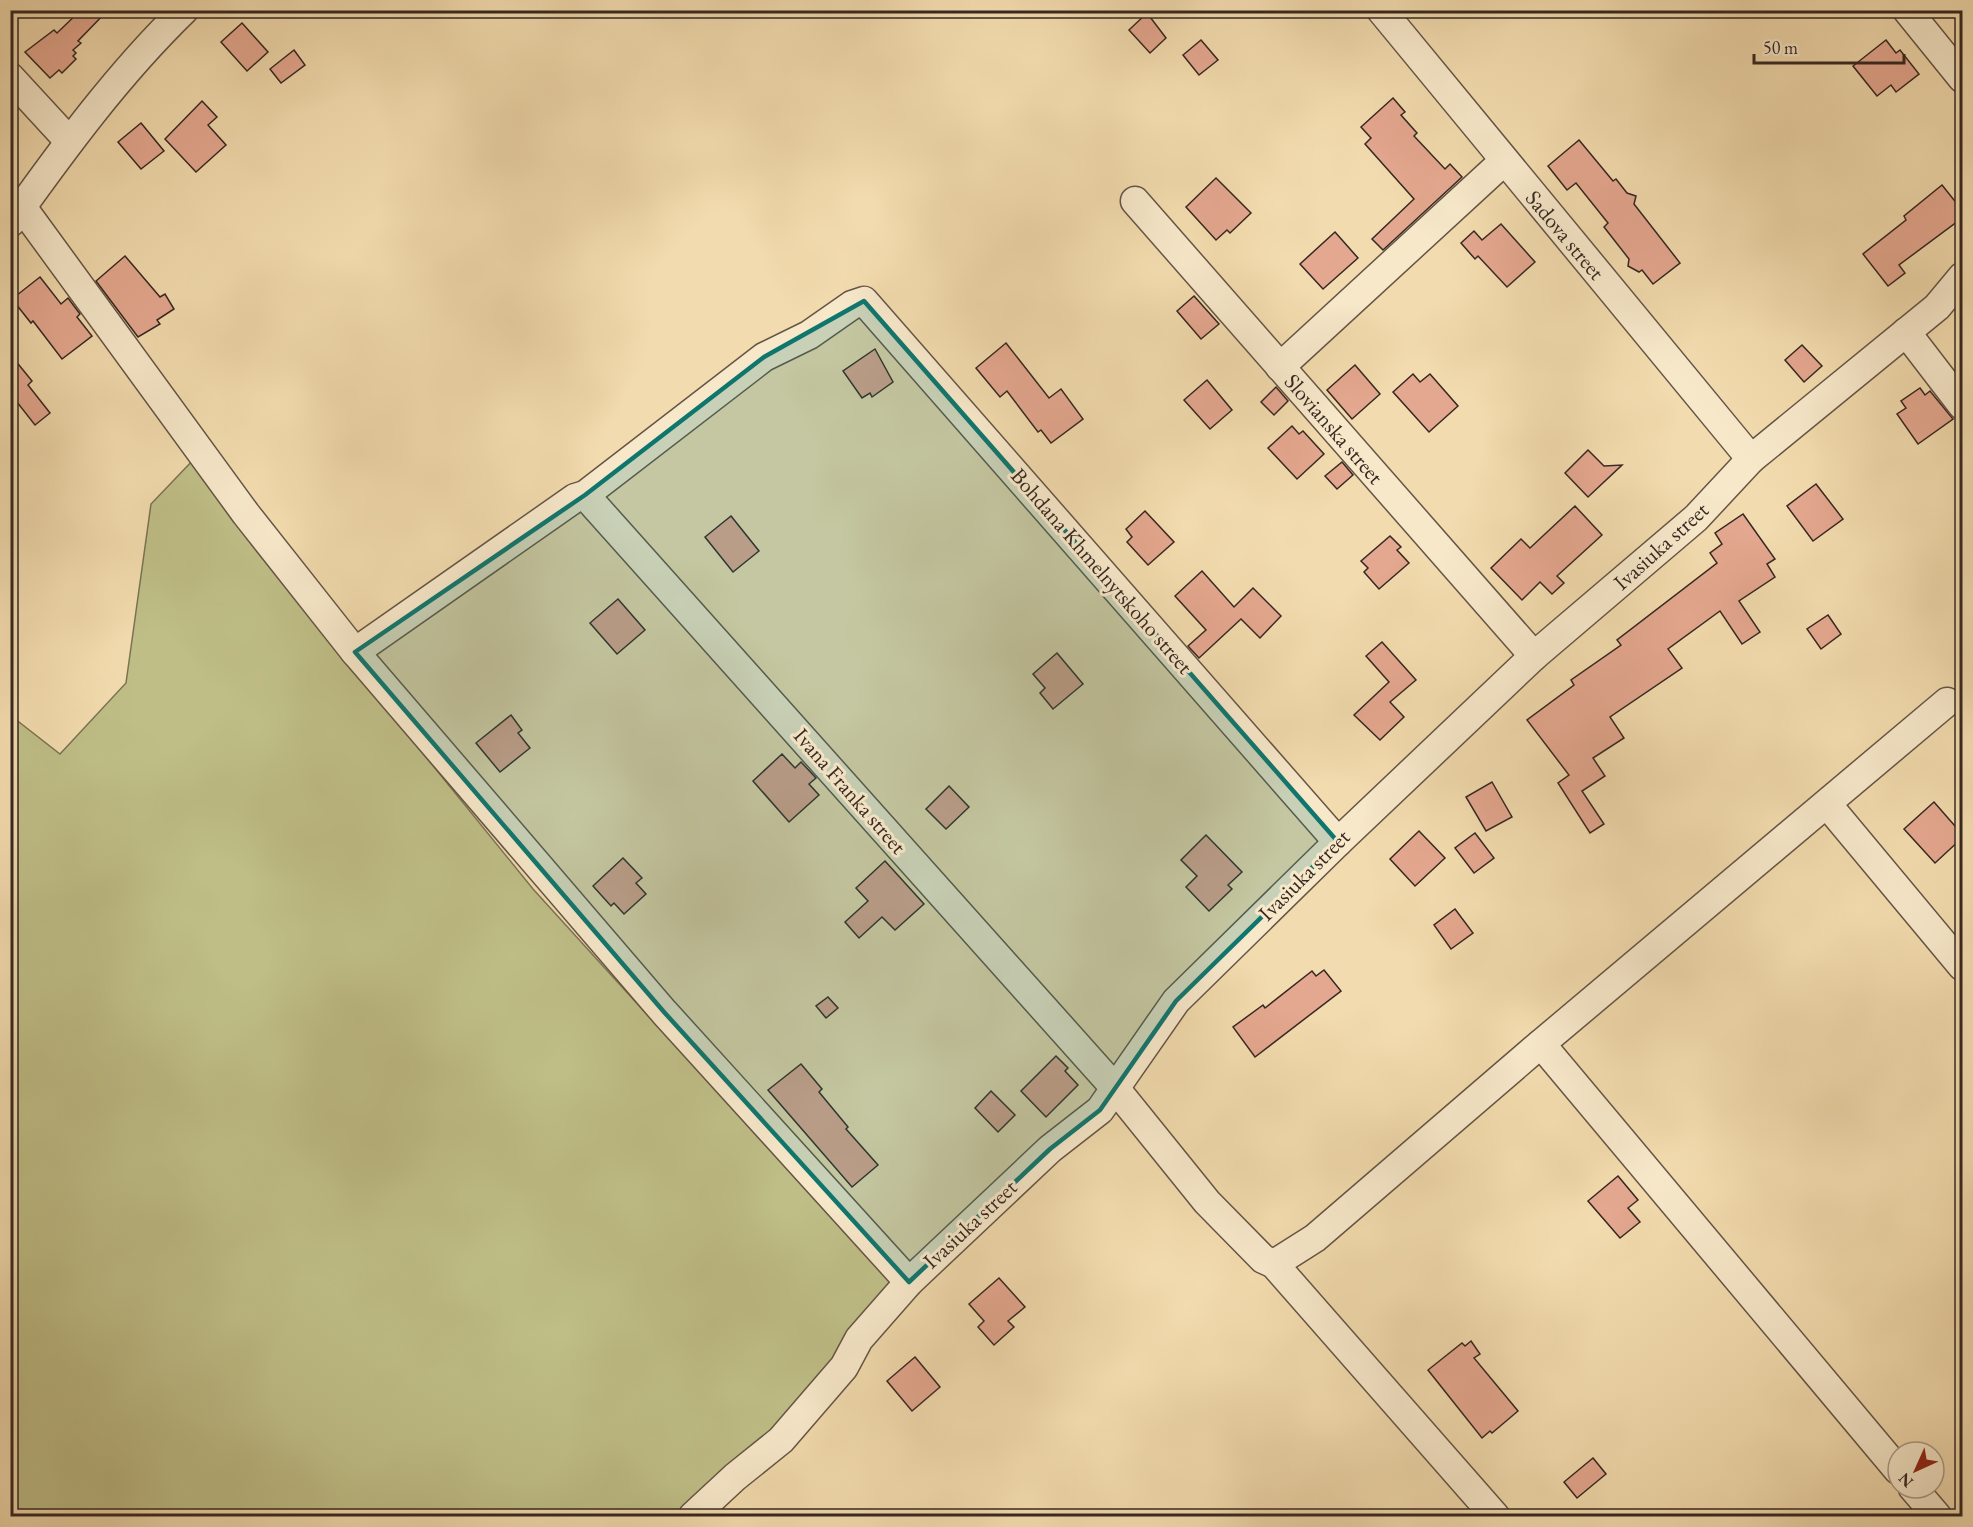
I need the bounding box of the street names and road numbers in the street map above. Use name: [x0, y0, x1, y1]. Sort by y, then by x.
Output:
street label: Sadova street: [1519, 184, 1611, 286]
street label: Slovianska street: [1278, 368, 1390, 490]
street label: Bohdana Khmelnytskoho street: [1004, 462, 1200, 680]
street label: Ivasiuka street: [1607, 496, 1715, 596]
street label: Ivana Franka street: [787, 722, 913, 860]
street label: Ivasiuka street: [1252, 823, 1356, 927]
street label: Ivasiuka street: [917, 1173, 1023, 1275]

